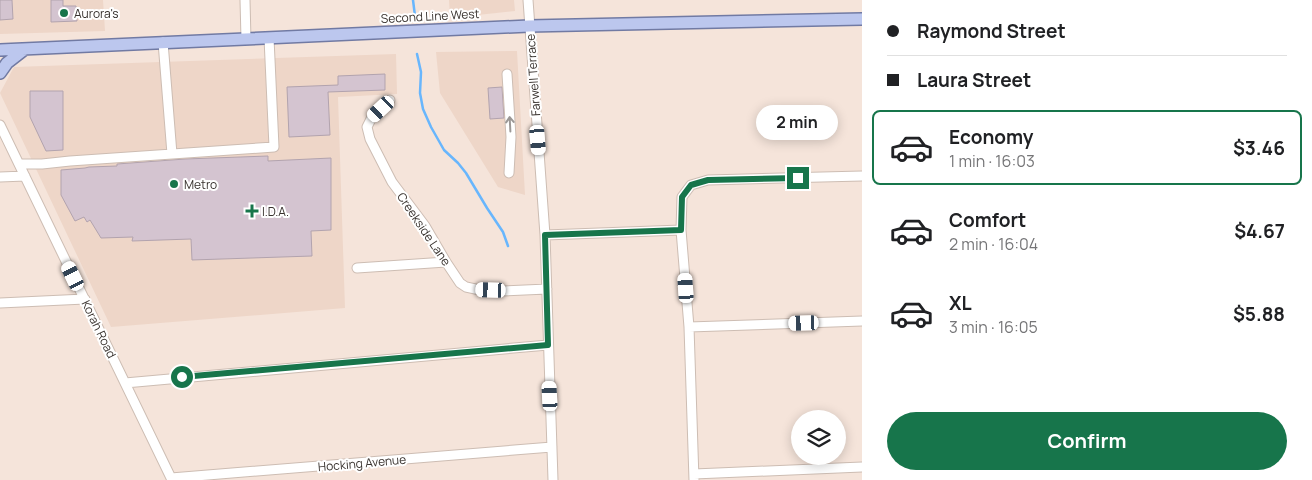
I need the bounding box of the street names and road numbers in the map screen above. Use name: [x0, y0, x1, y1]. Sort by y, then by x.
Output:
street label: Second Line West: [380, 5, 480, 27]
street label: Farwell Terrace: [522, 33, 544, 117]
street label: Creekside Lane: [393, 189, 455, 269]
street label: Korah Road: [78, 297, 120, 361]
street label: Hocking Avenue: [317, 451, 407, 475]

